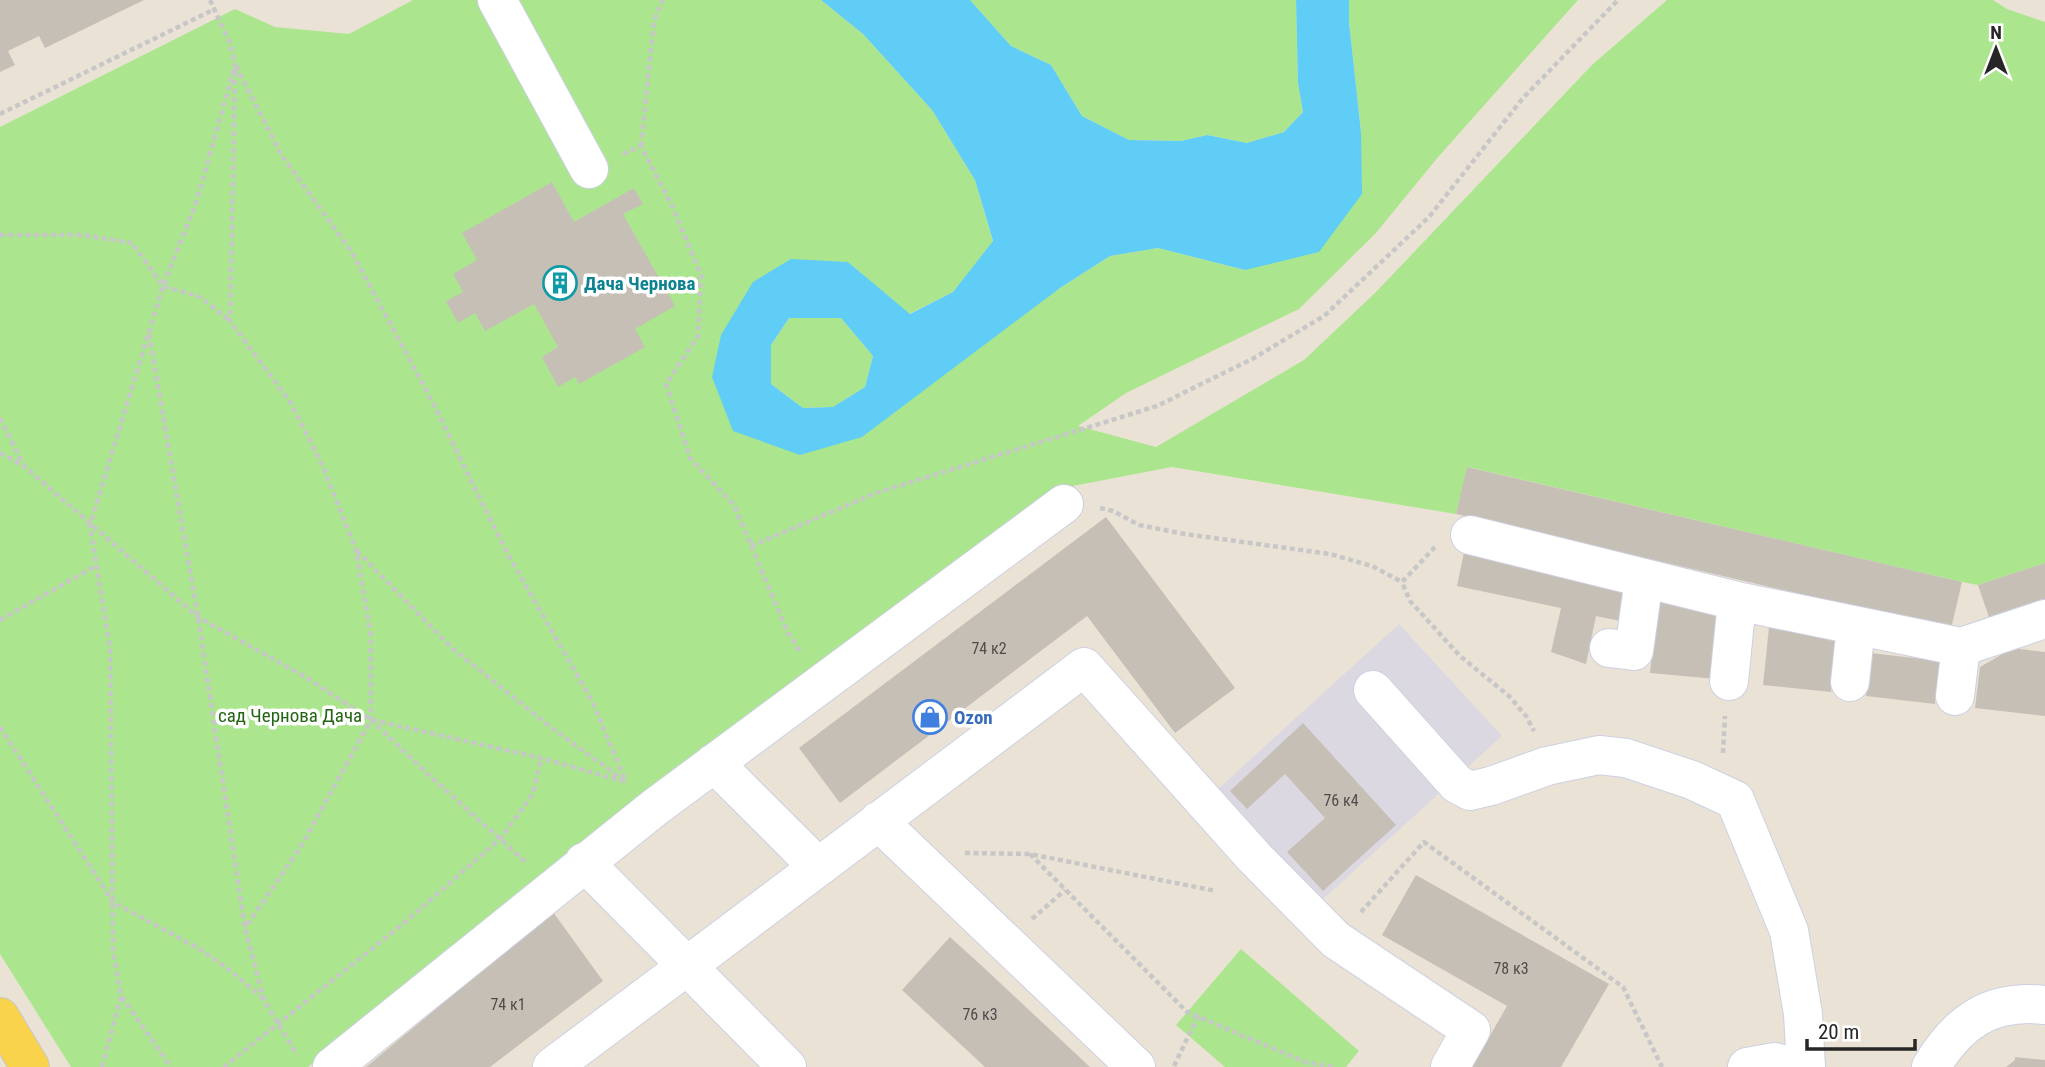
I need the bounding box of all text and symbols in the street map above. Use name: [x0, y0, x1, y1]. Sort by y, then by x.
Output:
north arrow: [1961, 14, 2031, 84]
text: N: [1990, 21, 2002, 44]
building icon: Дача Чернова: [541, 264, 579, 302]
place label: Дача Чернова: [584, 272, 696, 295]
house number: 74 к2: [971, 639, 1007, 658]
shop icon: Ozon: [911, 698, 949, 736]
park label: сад Чернова Дача: [218, 704, 362, 727]
place label: Ozon: [954, 706, 993, 729]
house number: 76 к4: [1323, 791, 1359, 810]
house number: 78 к3: [1493, 959, 1529, 978]
house number: 74 к1: [490, 995, 526, 1014]
house number: 76 к3: [962, 1005, 998, 1024]
scale bar: [1807, 1007, 1916, 1052]
text: 20 m: [1818, 1020, 1859, 1044]

